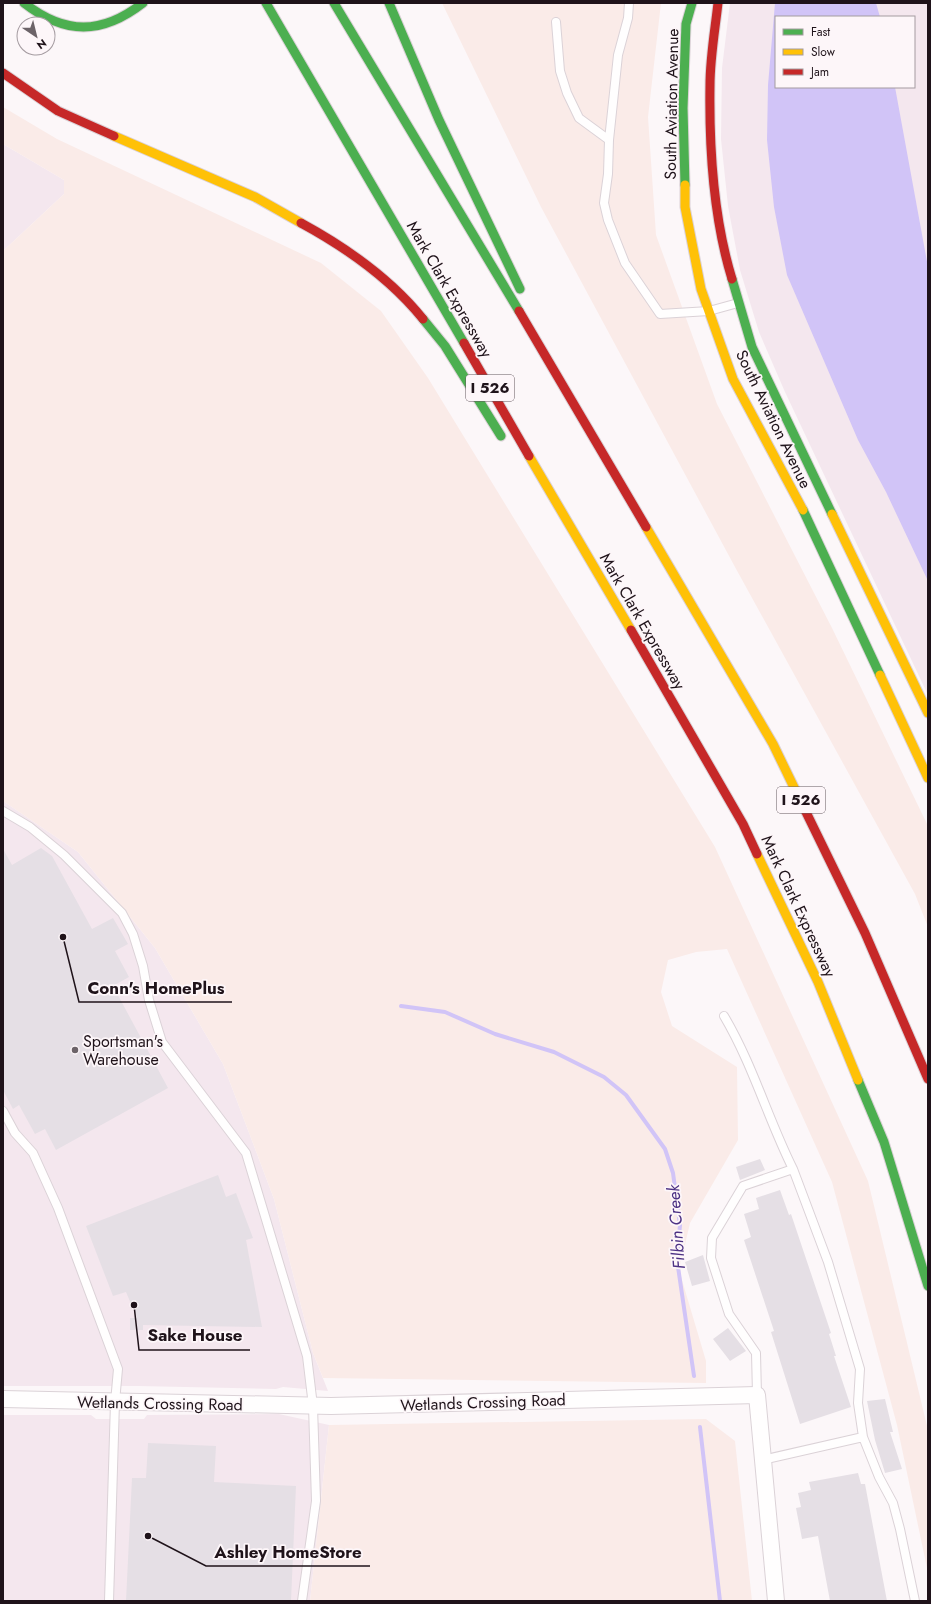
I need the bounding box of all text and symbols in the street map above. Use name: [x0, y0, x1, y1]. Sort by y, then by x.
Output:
north arrow: [16, 16, 56, 56]
legend: [775, 16, 915, 88]
text: Fast: [811, 23, 830, 41]
street label: South Aviation Avenue: [659, 28, 684, 180]
text: N: [34, 35, 50, 53]
text: Slow: [811, 43, 836, 61]
text: Jam: [809, 63, 829, 81]
street label: Mark Clark Expressway: [401, 217, 499, 363]
street label: South Aviation Avenue: [730, 346, 817, 492]
road number: I 526: [466, 375, 514, 401]
street label: Mark Clark Expressway: [594, 549, 692, 695]
road number: I 526: [777, 787, 825, 813]
street label: Mark Clark Expressway: [756, 832, 842, 982]
callout: Conn's HomePlus: [79, 973, 232, 1002]
text: Conn's HomePlus: [87, 976, 225, 1000]
place label: Sportsman's Warehouse: [83, 1030, 163, 1071]
marker: Sportsman's Warehouse: [70, 1045, 80, 1055]
water label: Filbin Creek: [661, 1183, 691, 1270]
callout: Sake House: [139, 1321, 250, 1350]
text: Sake House: [148, 1323, 243, 1347]
street label: Wetlands Crossing Road: [400, 1388, 566, 1417]
street label: Wetlands Crossing Road: [77, 1391, 243, 1416]
callout: Ashley HomeStore: [206, 1537, 370, 1566]
text: Ashley HomeStore: [213, 1540, 362, 1564]

